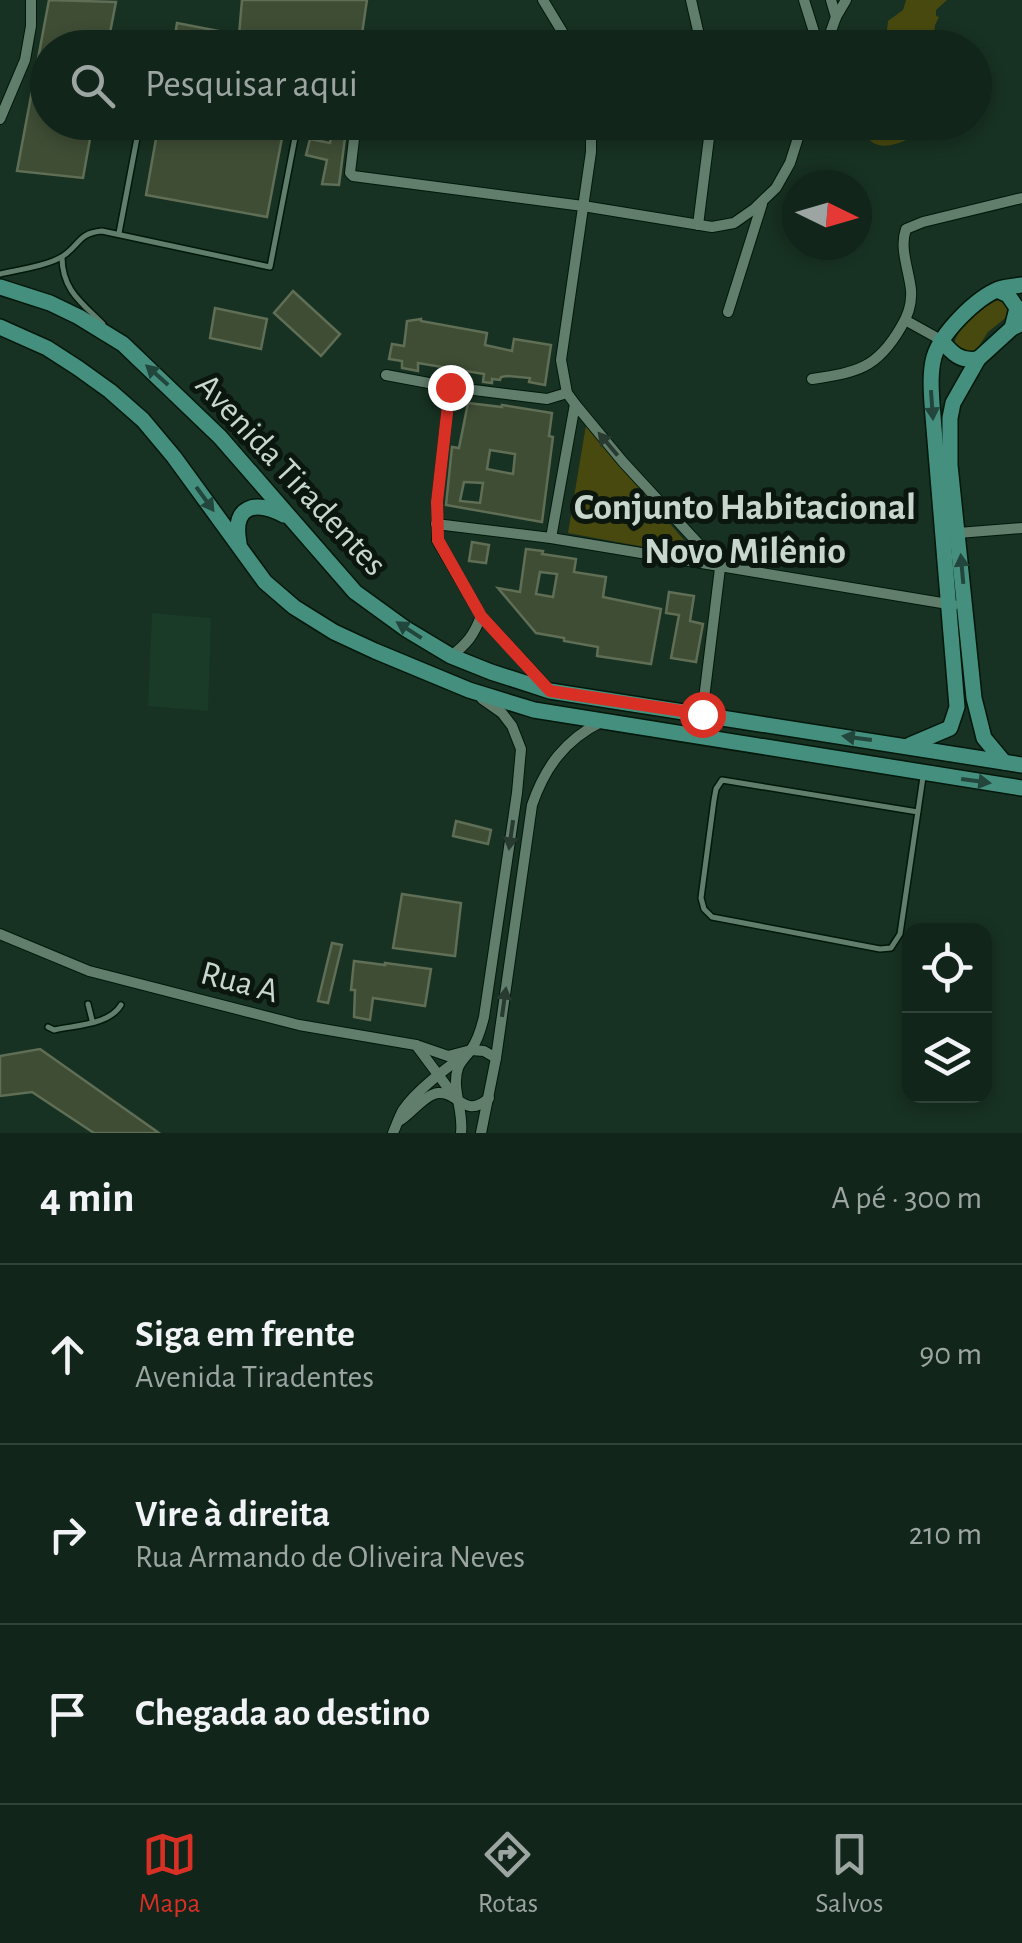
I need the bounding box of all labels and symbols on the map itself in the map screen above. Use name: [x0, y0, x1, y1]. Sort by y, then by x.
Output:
north arrow: [782, 170, 872, 260]
one-way arrow: [145, 364, 169, 387]
route end: [428, 365, 474, 411]
street label: Avenida Tiradentes: [189, 367, 393, 583]
one-way arrow: [924, 389, 940, 421]
one-way arrow: [598, 431, 619, 456]
one-way arrow: [195, 486, 215, 513]
district label: Conjunto Habitacional Novo Milênio: [574, 489, 916, 571]
one-way arrow: [953, 552, 969, 584]
one-way arrow: [395, 621, 422, 639]
route start: [680, 692, 726, 738]
one-way arrow: [840, 730, 872, 746]
one-way arrow: [961, 774, 992, 790]
one-way arrow: [503, 819, 519, 851]
street label: Rua A: [197, 955, 282, 1010]
one-way arrow: [496, 986, 512, 1018]

